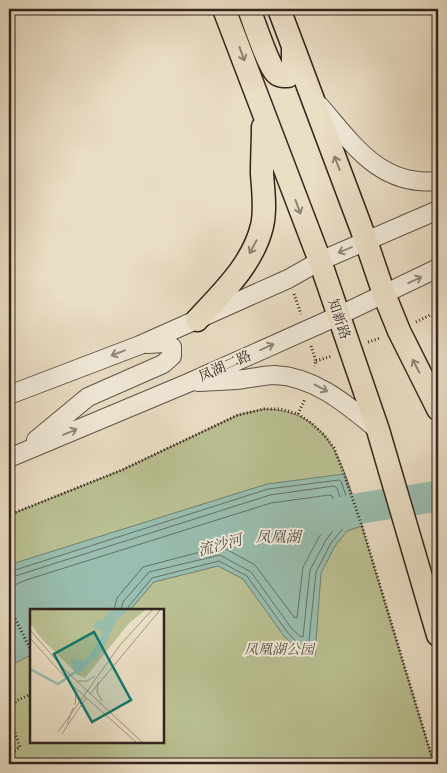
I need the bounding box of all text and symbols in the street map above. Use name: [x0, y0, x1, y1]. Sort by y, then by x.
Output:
one-way arrow: [238, 47, 247, 62]
one-way arrow: [332, 155, 341, 171]
one-way arrow: [294, 199, 303, 214]
one-way arrow: [248, 240, 258, 255]
one-way arrow: [338, 246, 353, 256]
one-way arrow: [407, 274, 422, 284]
street label: 知新路: [323, 296, 355, 342]
one-way arrow: [259, 341, 274, 351]
street label: 凤湖二路: [196, 346, 254, 386]
one-way arrow: [111, 349, 126, 358]
one-way arrow: [411, 358, 421, 373]
one-way arrow: [313, 384, 328, 394]
one-way arrow: [62, 427, 77, 436]
water label: 凤凰湖: [255, 527, 303, 547]
water label: 流沙河: [196, 529, 247, 560]
inset map: [30, 609, 164, 743]
park label: 凤凰湖公园: [244, 640, 316, 659]

